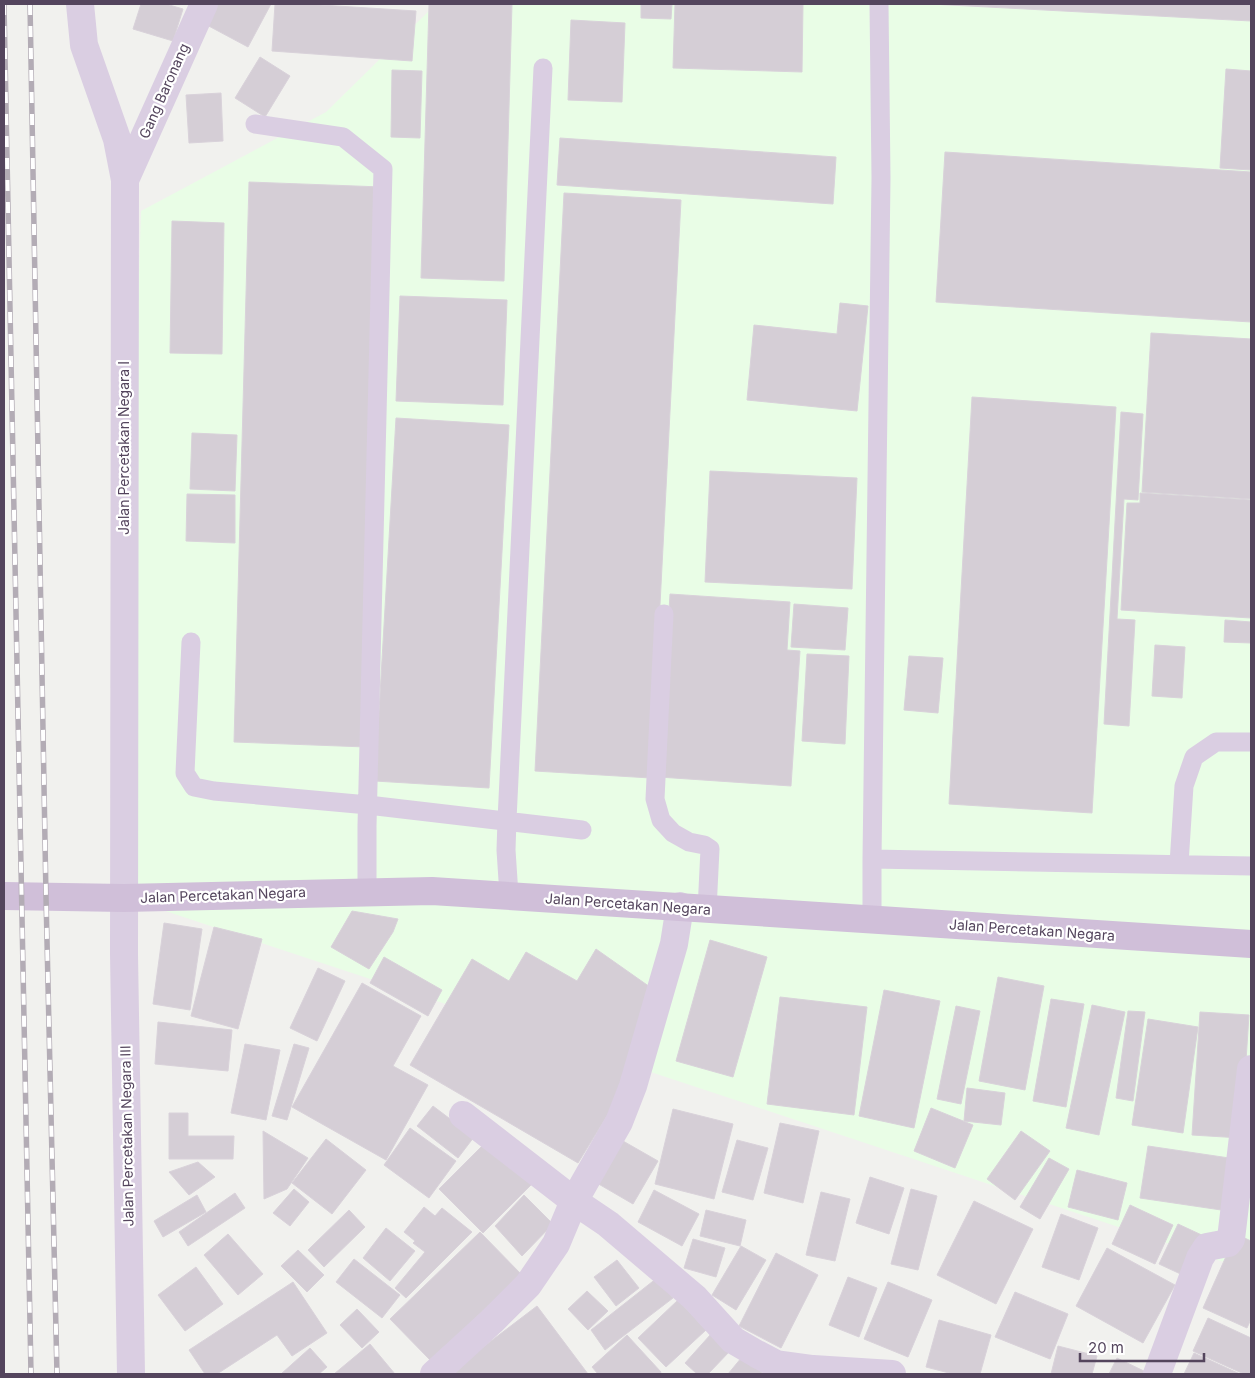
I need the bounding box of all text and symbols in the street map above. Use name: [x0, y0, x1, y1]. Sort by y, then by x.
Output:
street label: Gang Baronang: [135, 40, 192, 141]
street label: Jalan Percetakan Negara I: [115, 361, 132, 535]
street label: Jalan Percetakan Negara: [140, 883, 306, 906]
street label: Jalan Percetakan Negara: [545, 889, 711, 918]
street label: Jalan Percetakan Negara: [949, 915, 1115, 944]
street label: Jalan Percetakan Negara III: [116, 1045, 137, 1227]
scale bar: [1080, 1330, 1204, 1362]
text: 20 m: [1088, 1338, 1124, 1357]

